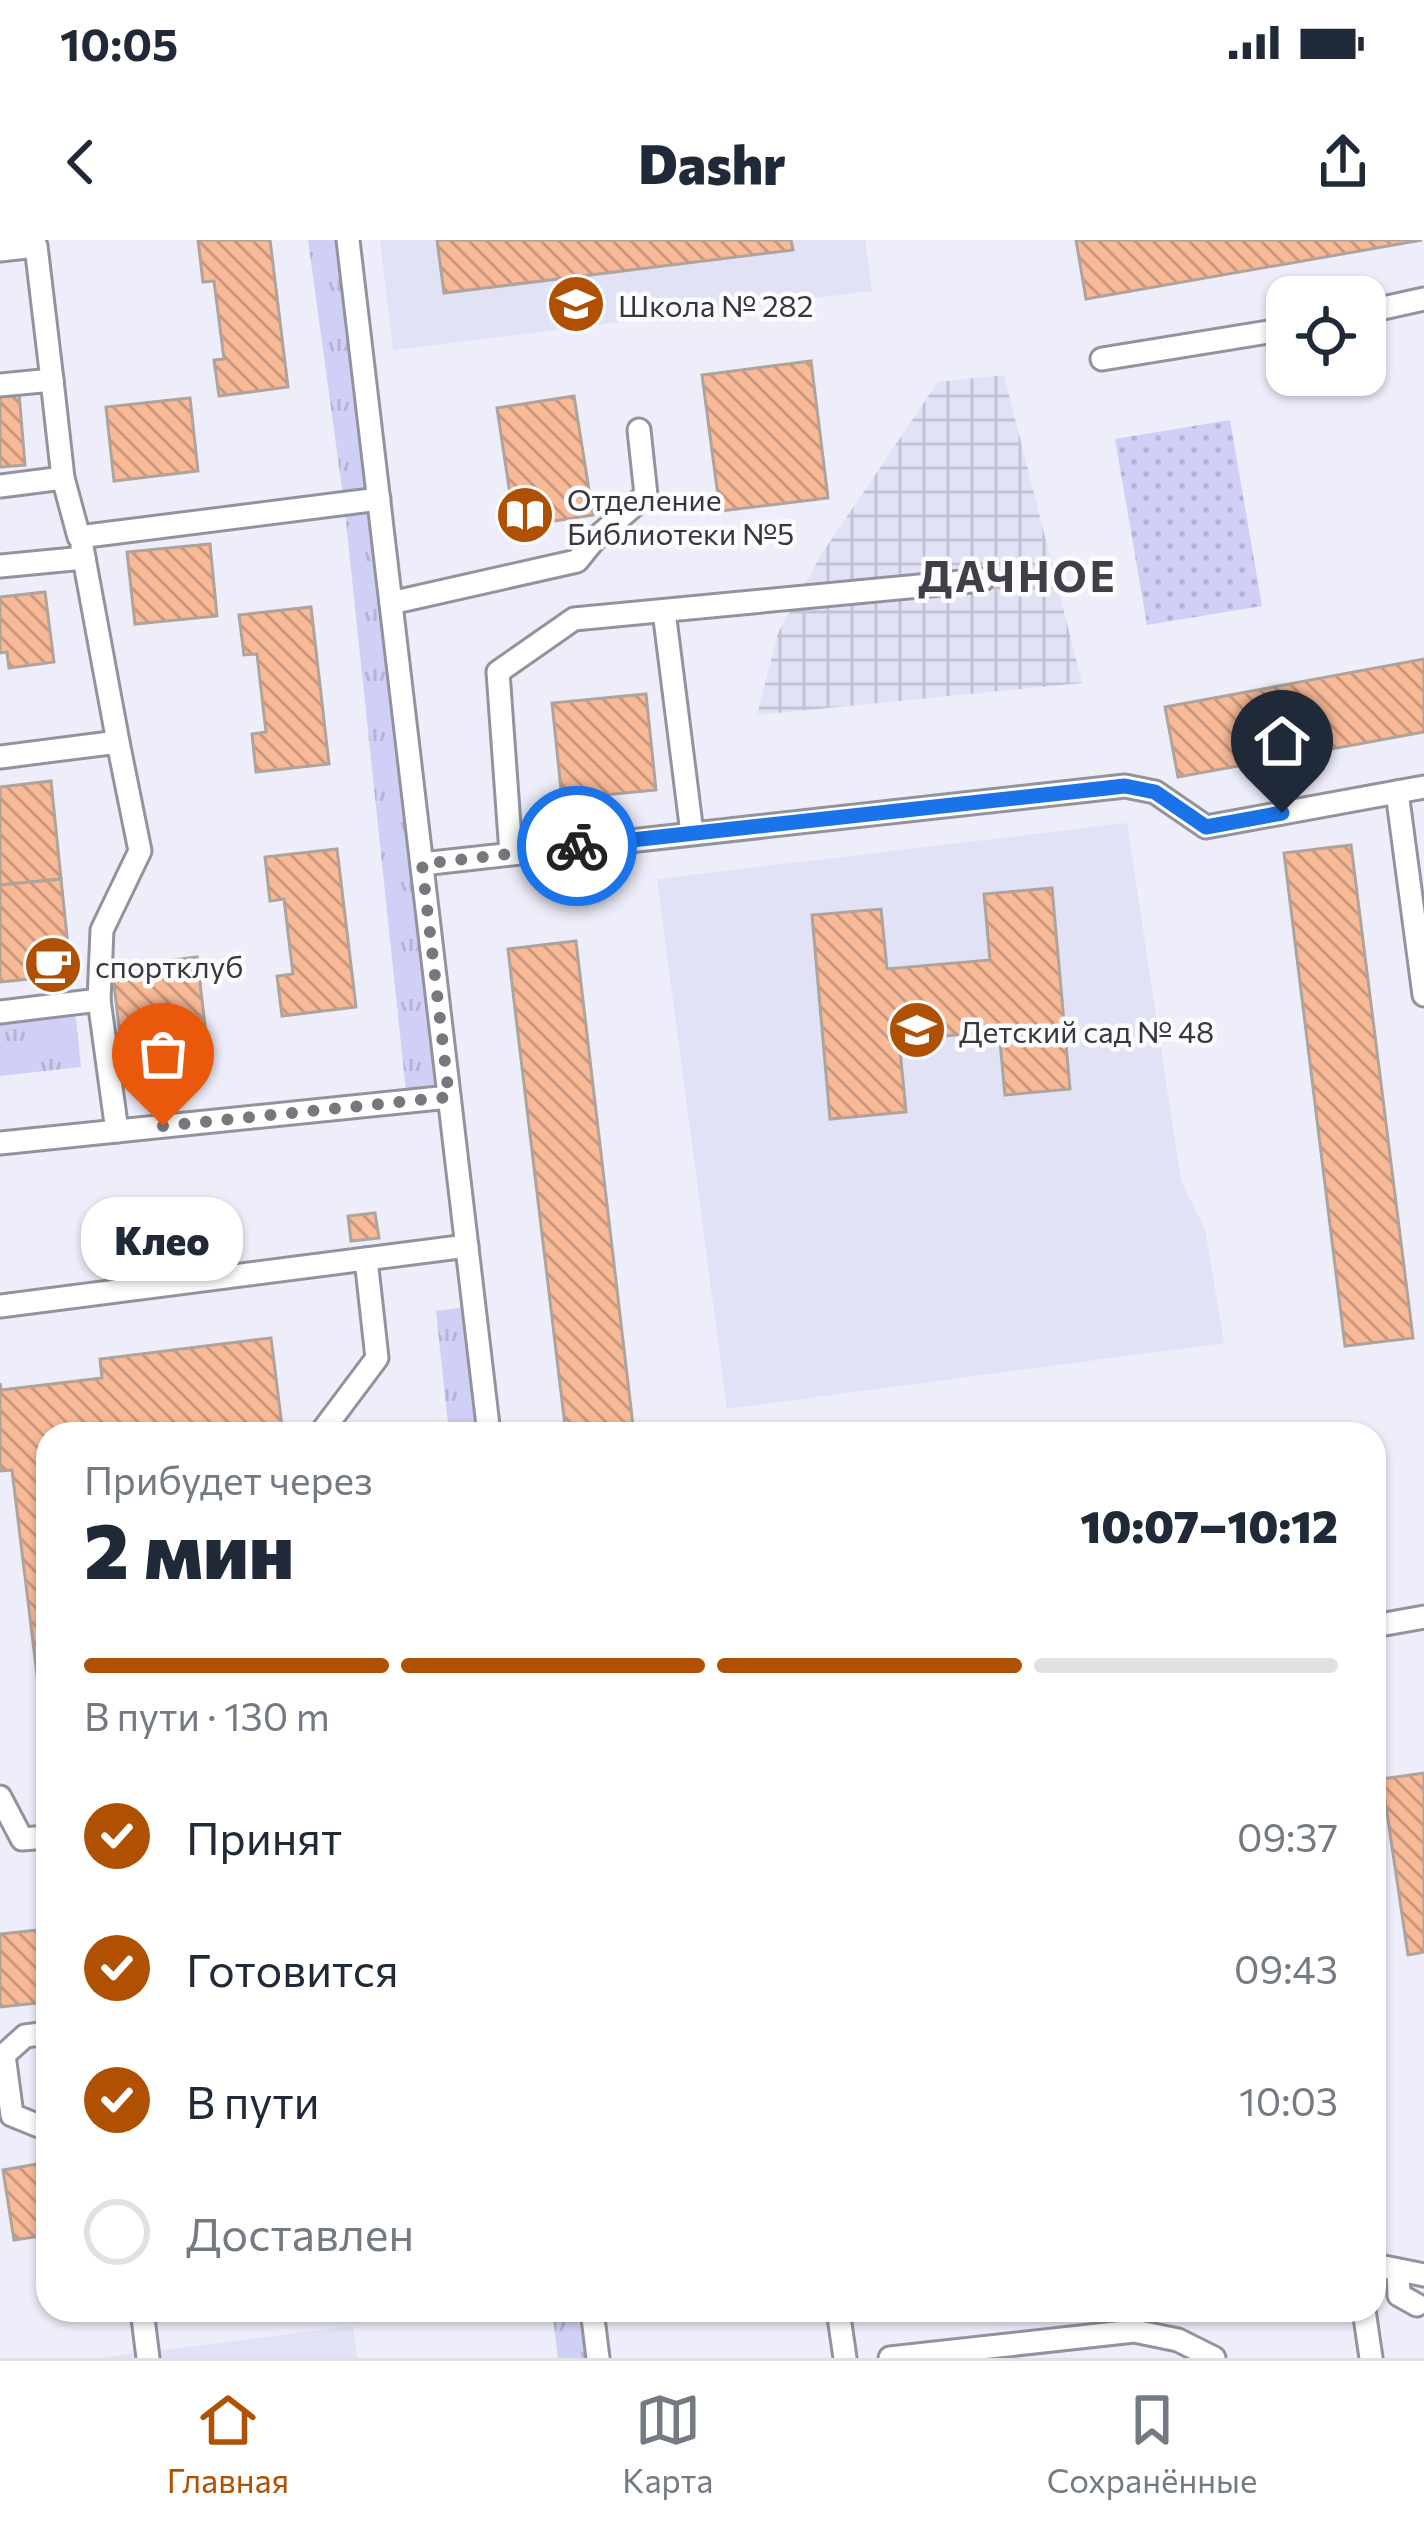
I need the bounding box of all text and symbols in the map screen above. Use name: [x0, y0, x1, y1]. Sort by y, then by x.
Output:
text: 10:05: [60, 15, 178, 70]
icon: back: [48, 129, 114, 195]
text: Dashr: [638, 129, 786, 195]
icon: share: [1310, 129, 1376, 195]
school or university icon: Школа № 282: [545, 273, 607, 335]
map controls: [1266, 276, 1386, 396]
button: locate: [1266, 276, 1386, 396]
place label: Школа № 282: [618, 286, 813, 323]
place label: Отделение Библиотеки №5: [567, 480, 794, 551]
library icon: Отделение Библиотеки №5: [494, 484, 556, 546]
district label: ДАЧНОЕ: [918, 549, 1118, 601]
pin: [1231, 690, 1333, 813]
icon: home: [1249, 708, 1315, 774]
courier: [517, 786, 637, 906]
icon: bike: [544, 813, 610, 879]
cafe icon: спортклуб: [22, 934, 84, 996]
place label: спортклуб: [95, 947, 243, 984]
school or university icon: Детский сад № 48: [886, 999, 948, 1061]
pin: [112, 1003, 214, 1126]
place label: Детский сад № 48: [959, 1012, 1214, 1049]
icon: bag: [130, 1021, 196, 1087]
callout: Клео: [82, 1198, 244, 1282]
text: Клео: [114, 1215, 210, 1263]
text: Прибудет через: [84, 1455, 373, 1503]
text: 10:07–10:12: [1080, 1497, 1338, 1552]
text: 2 мин: [84, 1500, 294, 1595]
text: В пути · 130 m: [84, 1691, 330, 1739]
icon: check: [84, 1803, 150, 1869]
text: Принят: [186, 1809, 342, 1864]
text: 09:37: [1237, 1812, 1338, 1860]
icon: check: [84, 1935, 150, 2001]
text: Готовится: [186, 1941, 399, 1996]
text: 09:43: [1234, 1944, 1338, 1992]
icon: check: [84, 2067, 150, 2133]
text: В пути: [186, 2073, 320, 2128]
text: 10:03: [1239, 2076, 1338, 2124]
text: Доставлен: [186, 2205, 414, 2260]
tab: Главная: [167, 2387, 289, 2500]
tab: Карта: [622, 2387, 713, 2500]
tab: Сохранённые: [1047, 2387, 1257, 2500]

